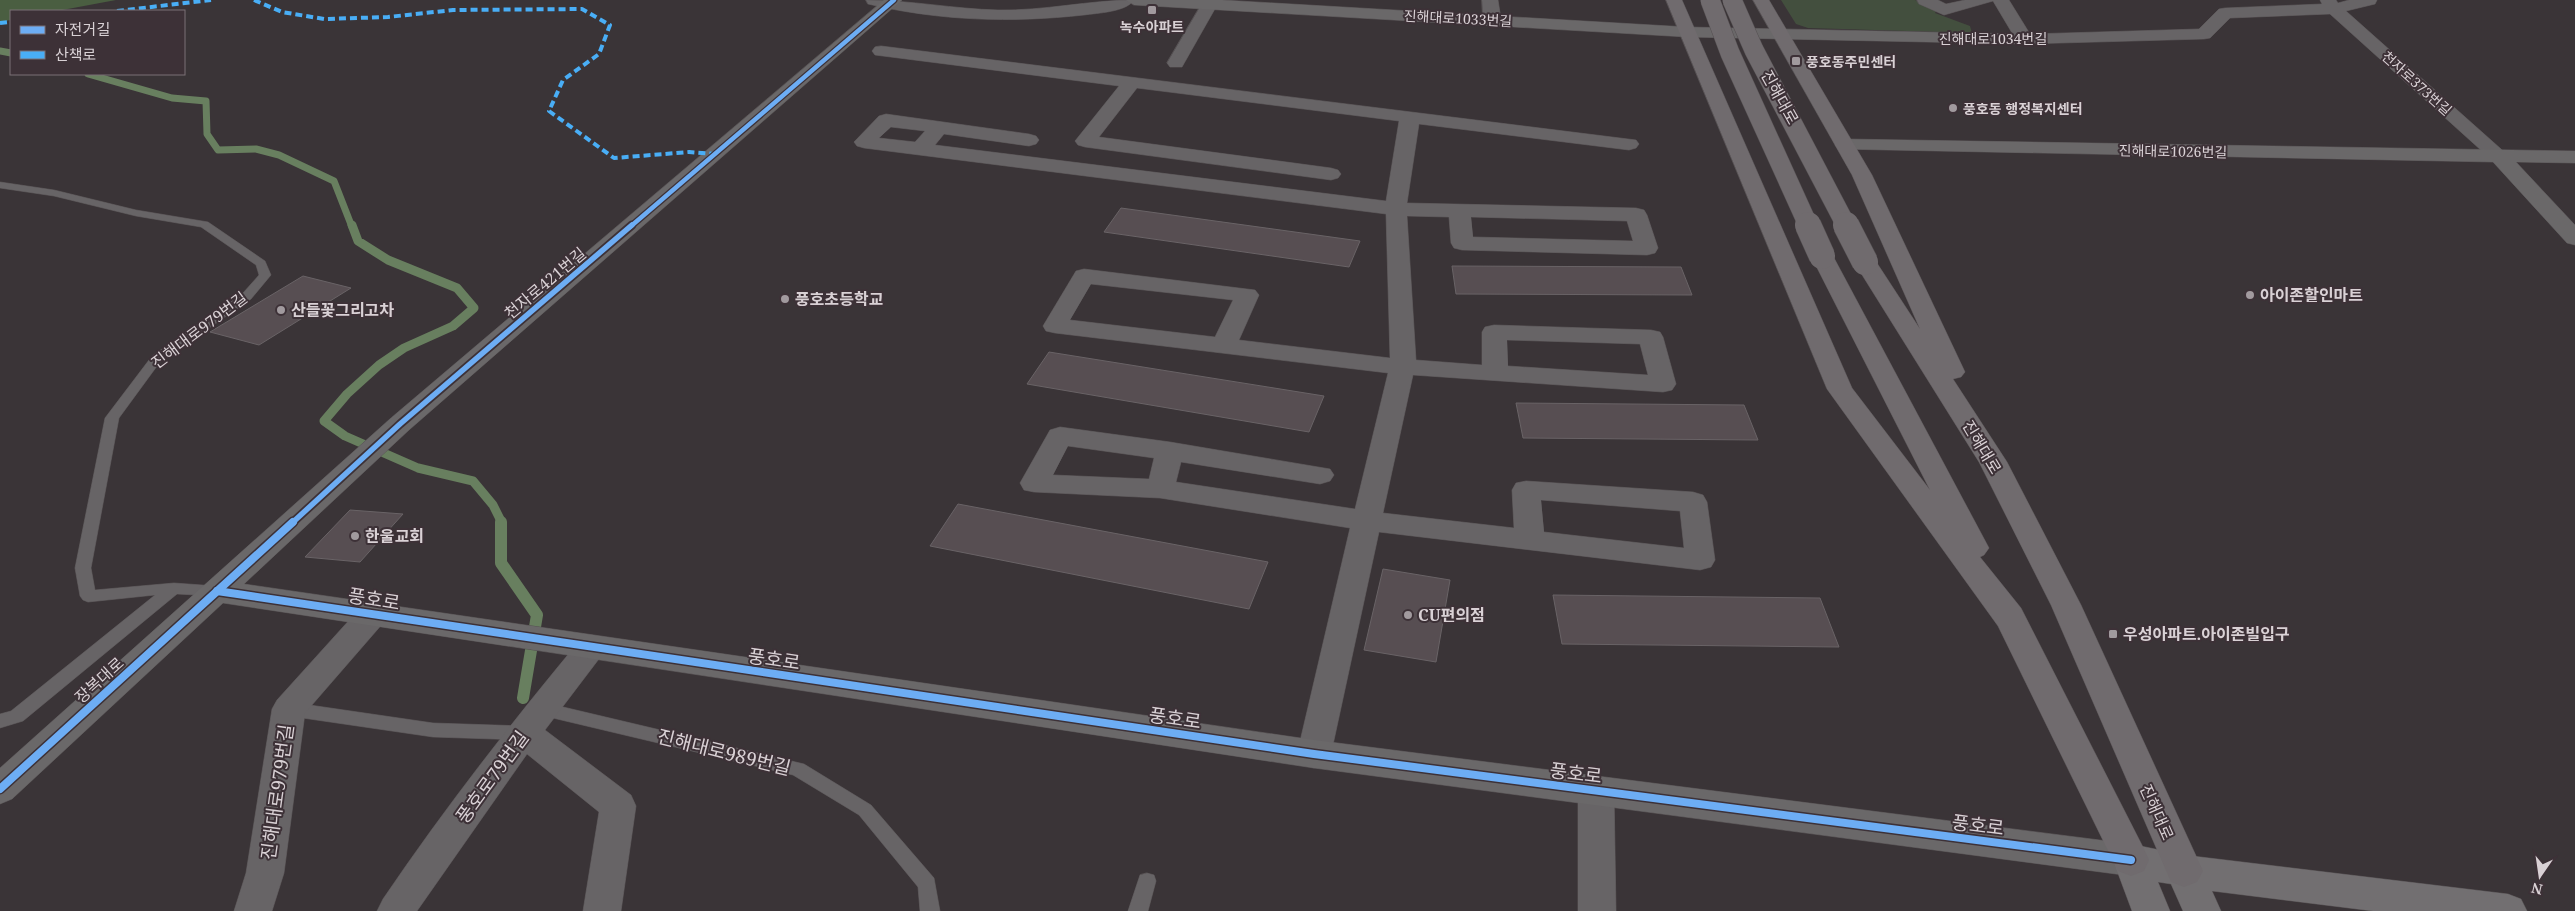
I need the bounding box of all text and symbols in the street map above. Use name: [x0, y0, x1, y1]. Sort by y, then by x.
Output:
marker: 녹수아파트: [1146, 4, 1158, 16]
street label: 진해대로1033번길: [1403, 6, 1513, 30]
legend: [10, 10, 185, 75]
place label: 녹수아파트: [1120, 17, 1184, 36]
text: 자전거길: [55, 19, 110, 39]
street label: 진해대로1034번길: [1939, 29, 2047, 48]
text: 산책로: [55, 44, 96, 64]
street label: 천자로373번길: [2378, 47, 2456, 119]
place label: 풍호동주민센터: [1806, 52, 1896, 71]
marker: 풍호동주민센터: [1790, 55, 1802, 67]
street label: 진해대로: [1756, 66, 1804, 128]
place label: 풍호동 행정복지센터: [1963, 99, 2083, 118]
marker: 풍호동 행정복지센터: [1947, 102, 1959, 114]
street label: 진해대로1026번길: [2119, 141, 2227, 161]
street label: 천자로421번길: [499, 242, 591, 324]
place label: 아이존할인마트: [2260, 284, 2363, 306]
street label: 진해대로979번길: [146, 287, 252, 373]
place label: 풍호초등학교: [795, 288, 884, 310]
marker: 아이존할인마트: [2244, 289, 2256, 301]
marker: 풍호초등학교: [779, 293, 791, 305]
place label: 산들꽃그리고차: [291, 299, 394, 321]
marker: 산들꽃그리고차: [275, 304, 287, 316]
street label: 진해대로: [1957, 416, 2007, 478]
place label: 한울교회: [365, 525, 424, 547]
marker: 한울교회: [349, 530, 361, 542]
street label: 풍호로: [346, 582, 402, 616]
place label: CU편의점: [1418, 604, 1485, 626]
marker: CU편의점: [1402, 609, 1414, 621]
place label: 우성아파트.아이존빌입구: [2123, 623, 2290, 645]
marker: 우성아파트.아이존빌입구: [2107, 628, 2119, 640]
street label: 풍호로: [746, 642, 802, 676]
street label: 장복대로: [70, 652, 128, 708]
street label: 풍호로: [1147, 701, 1203, 735]
street label: 진해대로979번길: [255, 722, 299, 862]
street label: 진해대로989번길: [655, 723, 793, 781]
street label: 풍호로79번길: [450, 725, 534, 829]
street label: 풍호로: [1548, 757, 1604, 789]
street label: 진해대로: [2135, 781, 2179, 844]
street label: 풍호로: [1950, 809, 2006, 841]
north arrow: [2515, 851, 2565, 901]
text: N: [2529, 879, 2544, 900]

